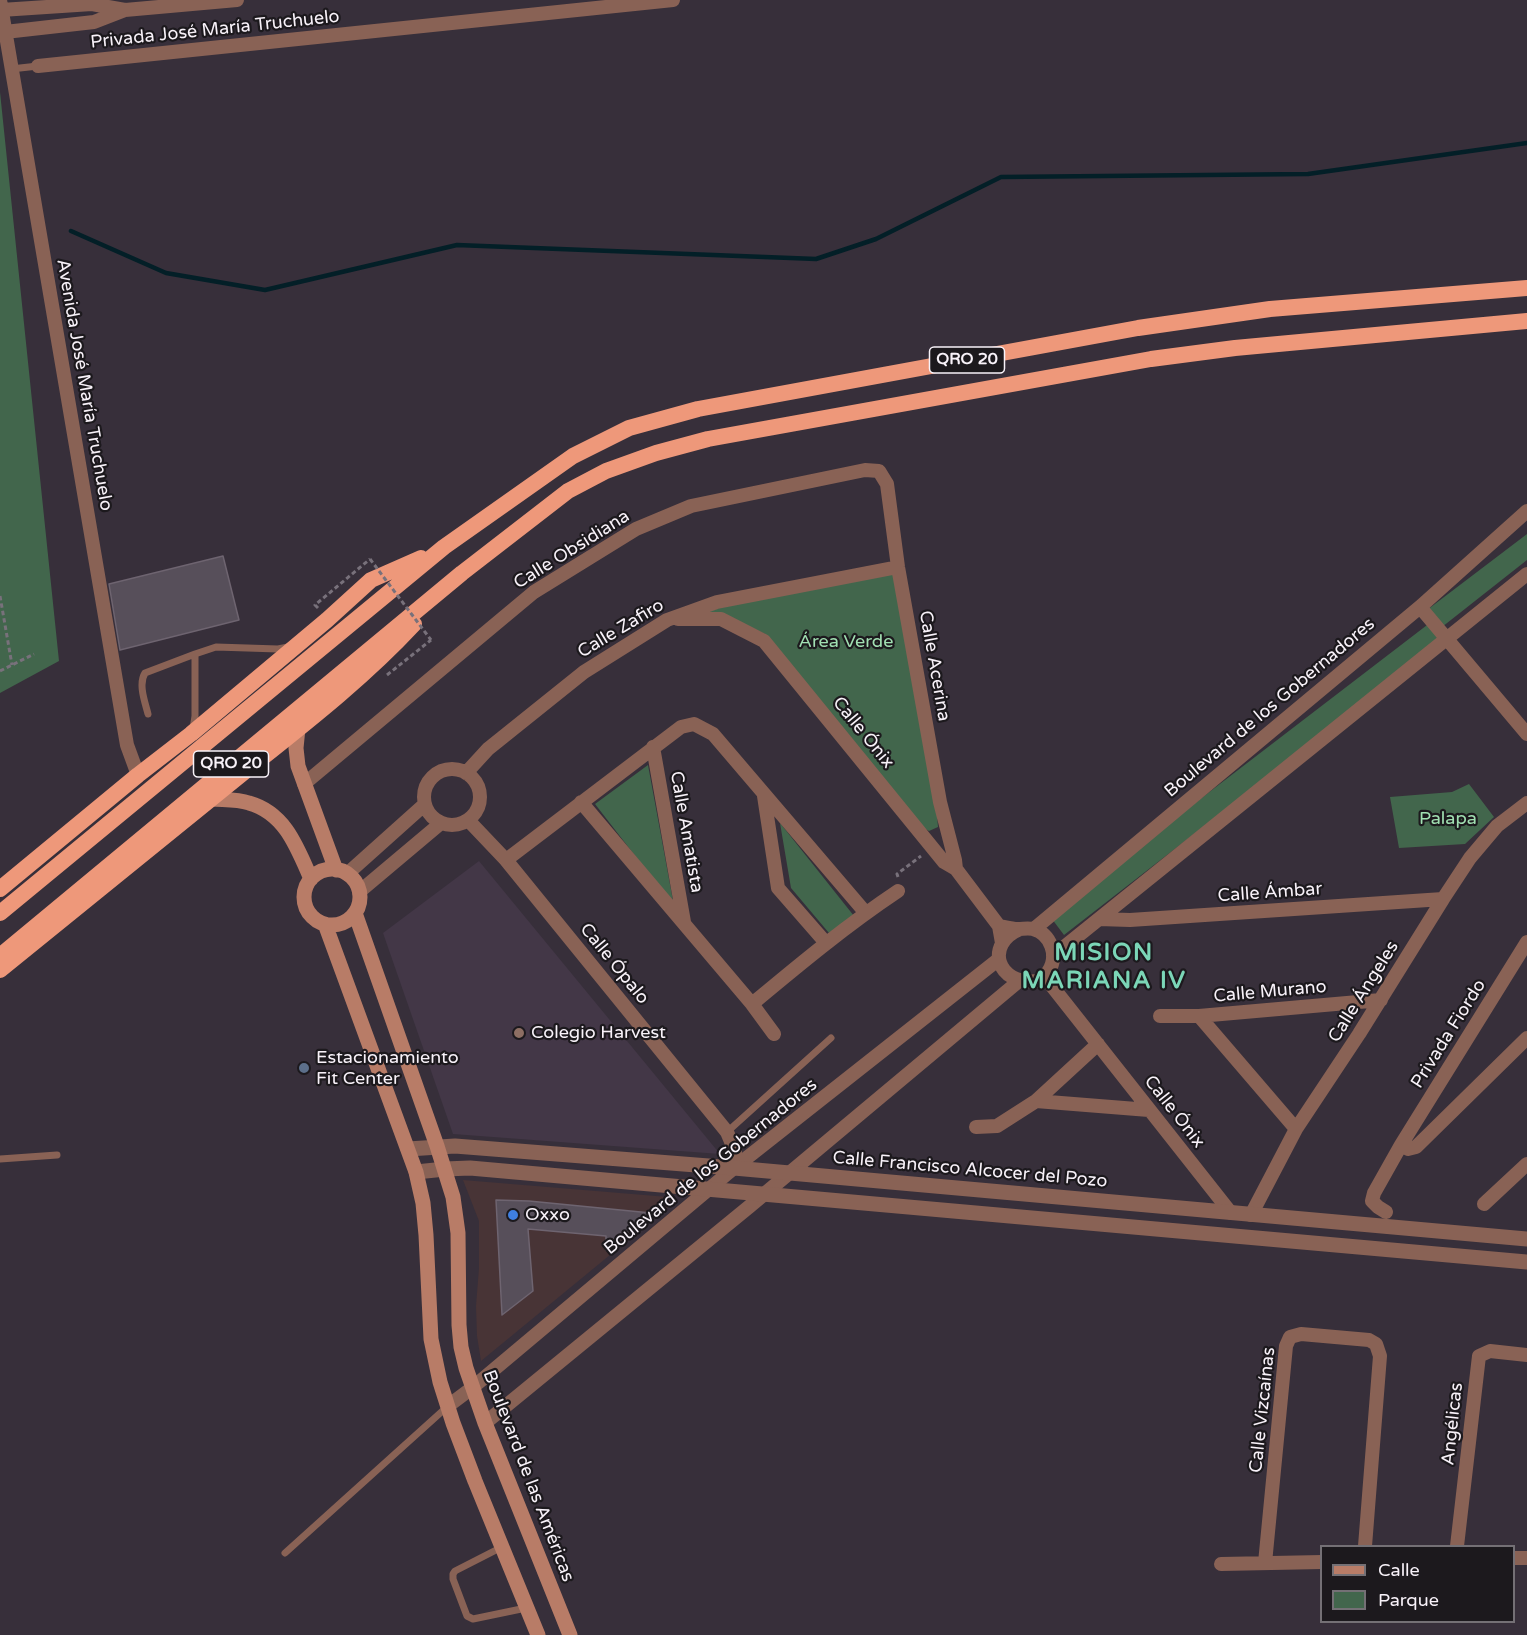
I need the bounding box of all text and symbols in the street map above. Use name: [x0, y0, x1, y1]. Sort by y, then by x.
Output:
street label: Privada José María Truchuelo: [89, 6, 341, 54]
street label: Avenida José María Truchuelo: [51, 257, 117, 513]
road number: QRO 20: [930, 347, 1004, 373]
street label: Calle Obsidiana: [510, 506, 634, 594]
street label: Calle Zafiro: [574, 595, 668, 663]
street label: Calle Acerina: [914, 609, 954, 723]
street label: Boulevard de los Gobernadores: [1160, 614, 1380, 802]
park label: Área Verde: [799, 631, 893, 653]
street label: Calle Ónix: [828, 693, 898, 773]
road number: QRO 20: [194, 751, 268, 777]
street label: Calle Amatista: [665, 769, 707, 895]
park label: Palapa: [1419, 808, 1477, 830]
street label: Calle Ámbar: [1217, 879, 1323, 907]
street label: Calle Ópalo: [575, 919, 653, 1009]
street label: Calle Ángeles: [1324, 937, 1404, 1047]
district label: MISION MARIANA IV: [1022, 940, 1186, 996]
street label: Calle Murano: [1213, 976, 1327, 1008]
street label: Privada Fiordo: [1407, 976, 1491, 1092]
place label: Colegio Harvest: [531, 1022, 666, 1044]
marker: Colegio Harvest: [512, 1026, 526, 1040]
place label: Estacionamiento Fit Center: [316, 1047, 459, 1090]
marker: Estacionamiento Fit Center: [297, 1061, 311, 1075]
street label: Calle Ónix: [1139, 1071, 1209, 1153]
street label: Boulevard de los Gobernadores: [600, 1074, 822, 1260]
street label: Calle Francisco Alcocer del Pozo: [832, 1147, 1108, 1193]
place label: Oxxo: [525, 1204, 570, 1226]
marker: Oxxo: [506, 1208, 520, 1222]
street label: Calle Vizcaínas: [1246, 1346, 1280, 1474]
street label: Boulevard de las Américas: [478, 1367, 578, 1585]
street label: Angélicas: [1438, 1382, 1468, 1466]
legend: [1320, 1545, 1515, 1623]
text: Calle: [1378, 1559, 1420, 1581]
text: Parque: [1378, 1589, 1439, 1611]

